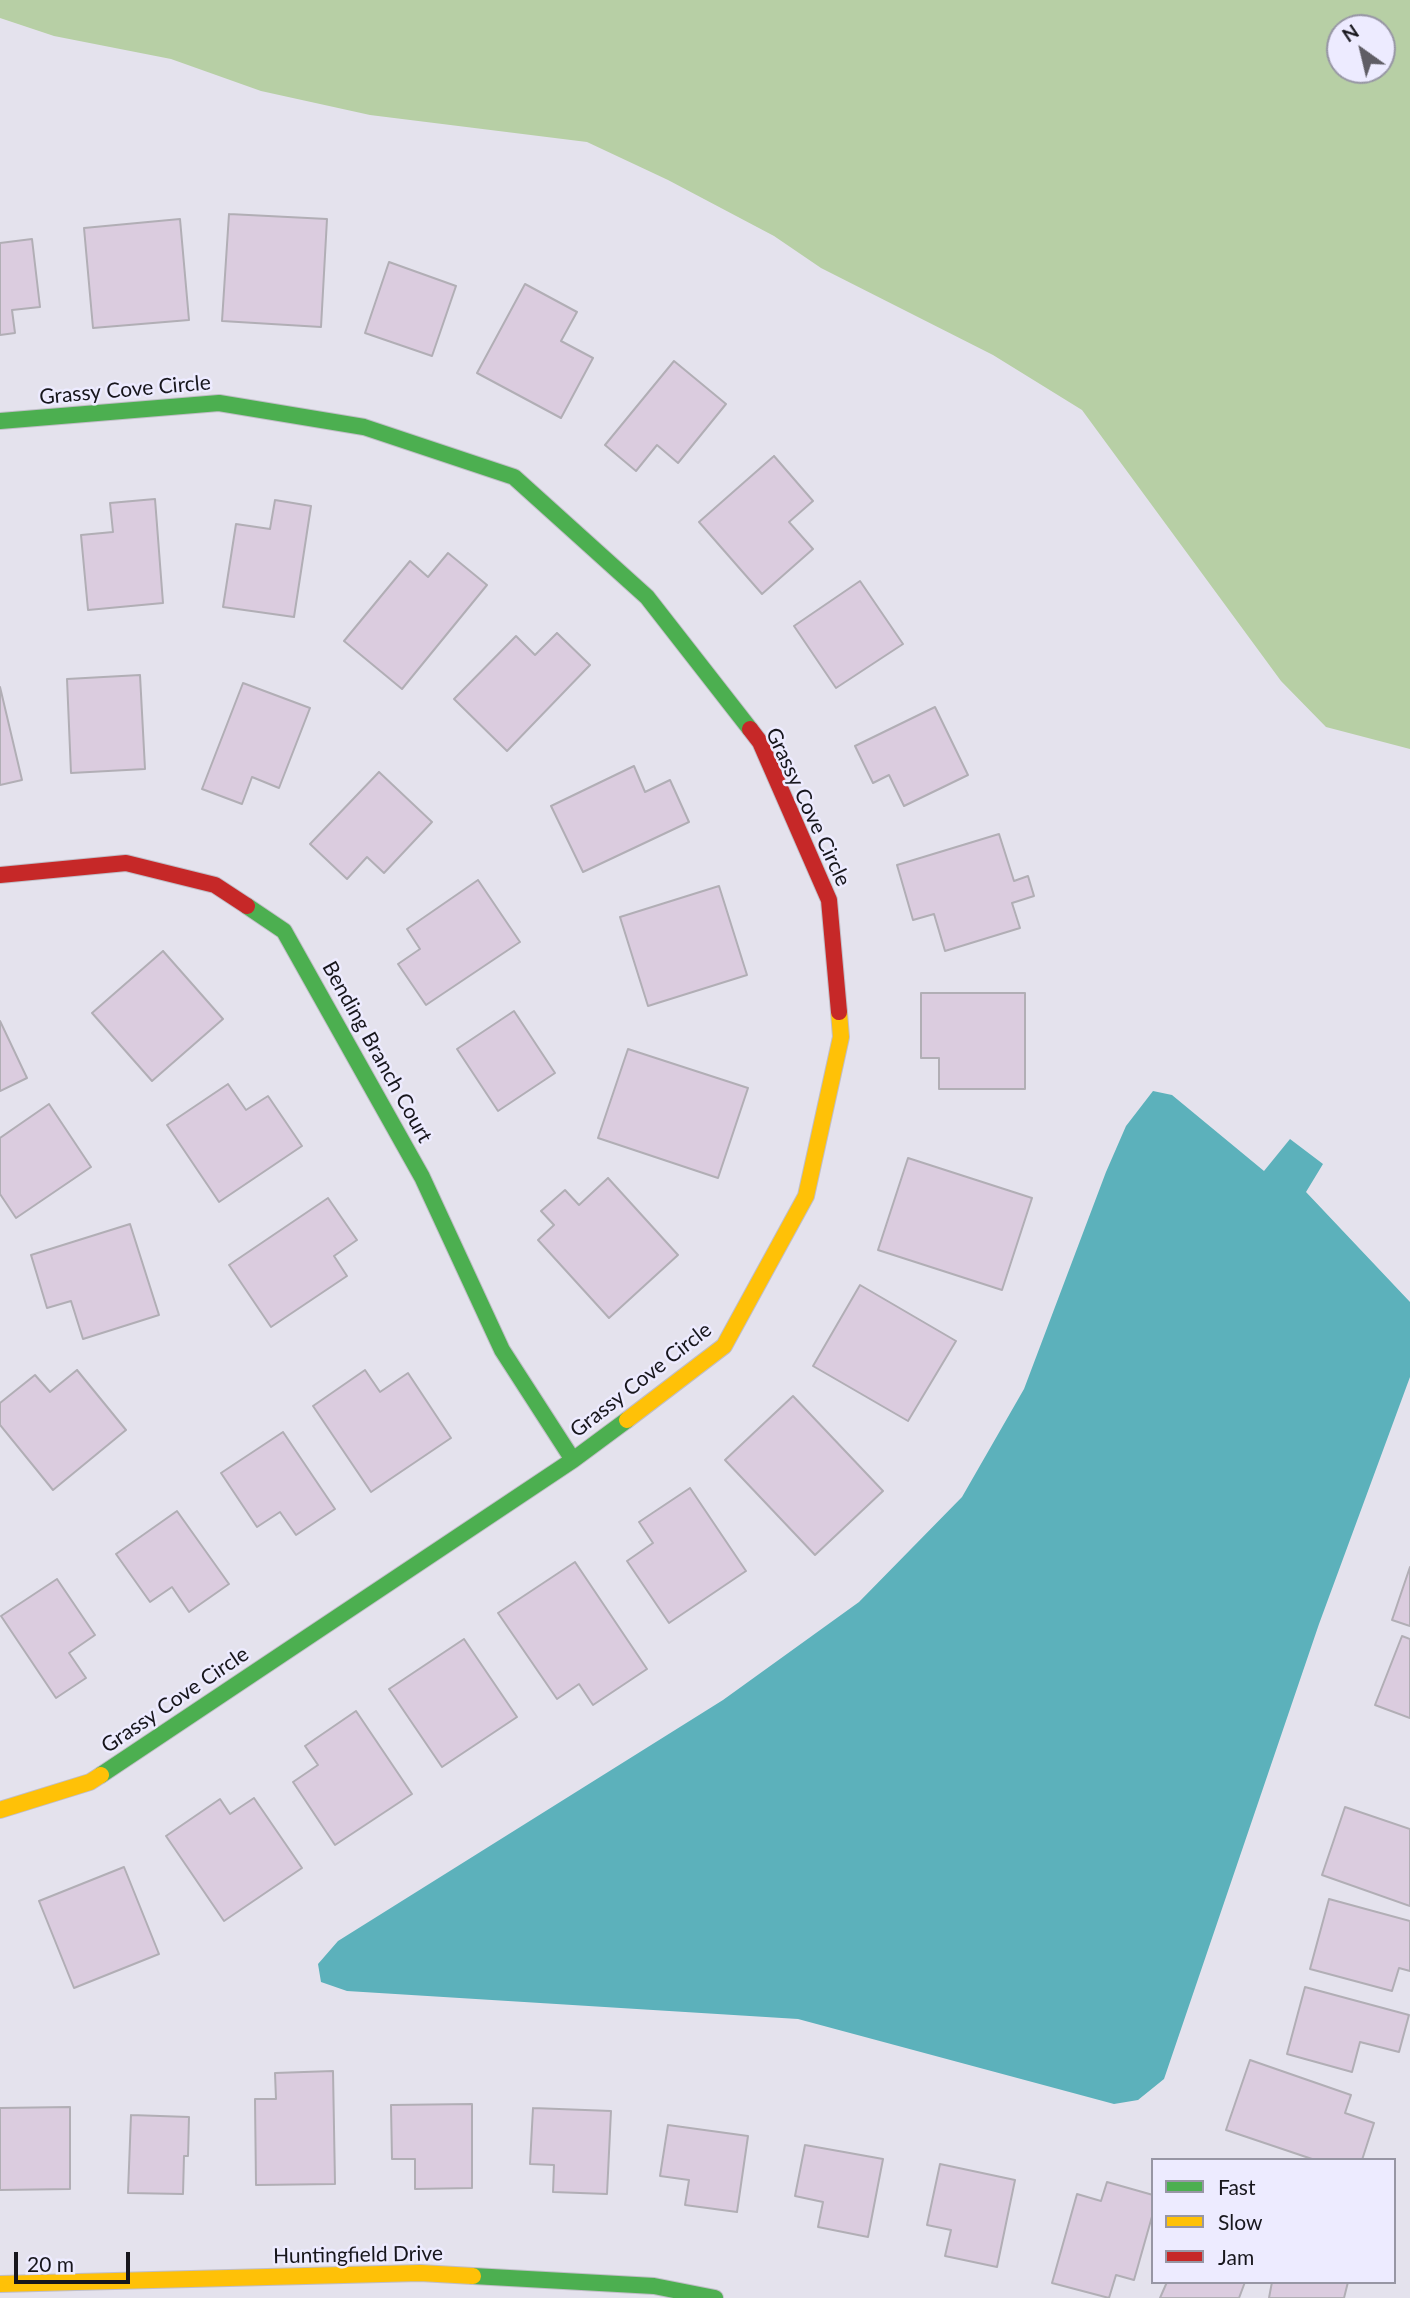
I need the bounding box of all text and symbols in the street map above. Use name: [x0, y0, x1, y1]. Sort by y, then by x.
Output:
north arrow: [1326, 14, 1396, 84]
text: N: [1338, 19, 1363, 46]
street label: Grassy Cove Circle: [38, 370, 212, 410]
street label: Grassy Cove Circle: [760, 724, 856, 890]
street label: Bending Branch Court: [317, 957, 437, 1147]
street label: Grassy Cove Circle: [565, 1317, 717, 1443]
street label: Grassy Cove Circle: [97, 1641, 253, 1759]
legend: [1151, 2158, 1396, 2284]
text: Fast: [1218, 2174, 1255, 2199]
text: Slow: [1218, 2209, 1262, 2234]
scale bar: [18, 2238, 133, 2282]
street label: Huntingfield Drive: [273, 2241, 443, 2269]
text: Jam: [1218, 2244, 1254, 2269]
text: 20 m: [27, 2251, 74, 2276]

